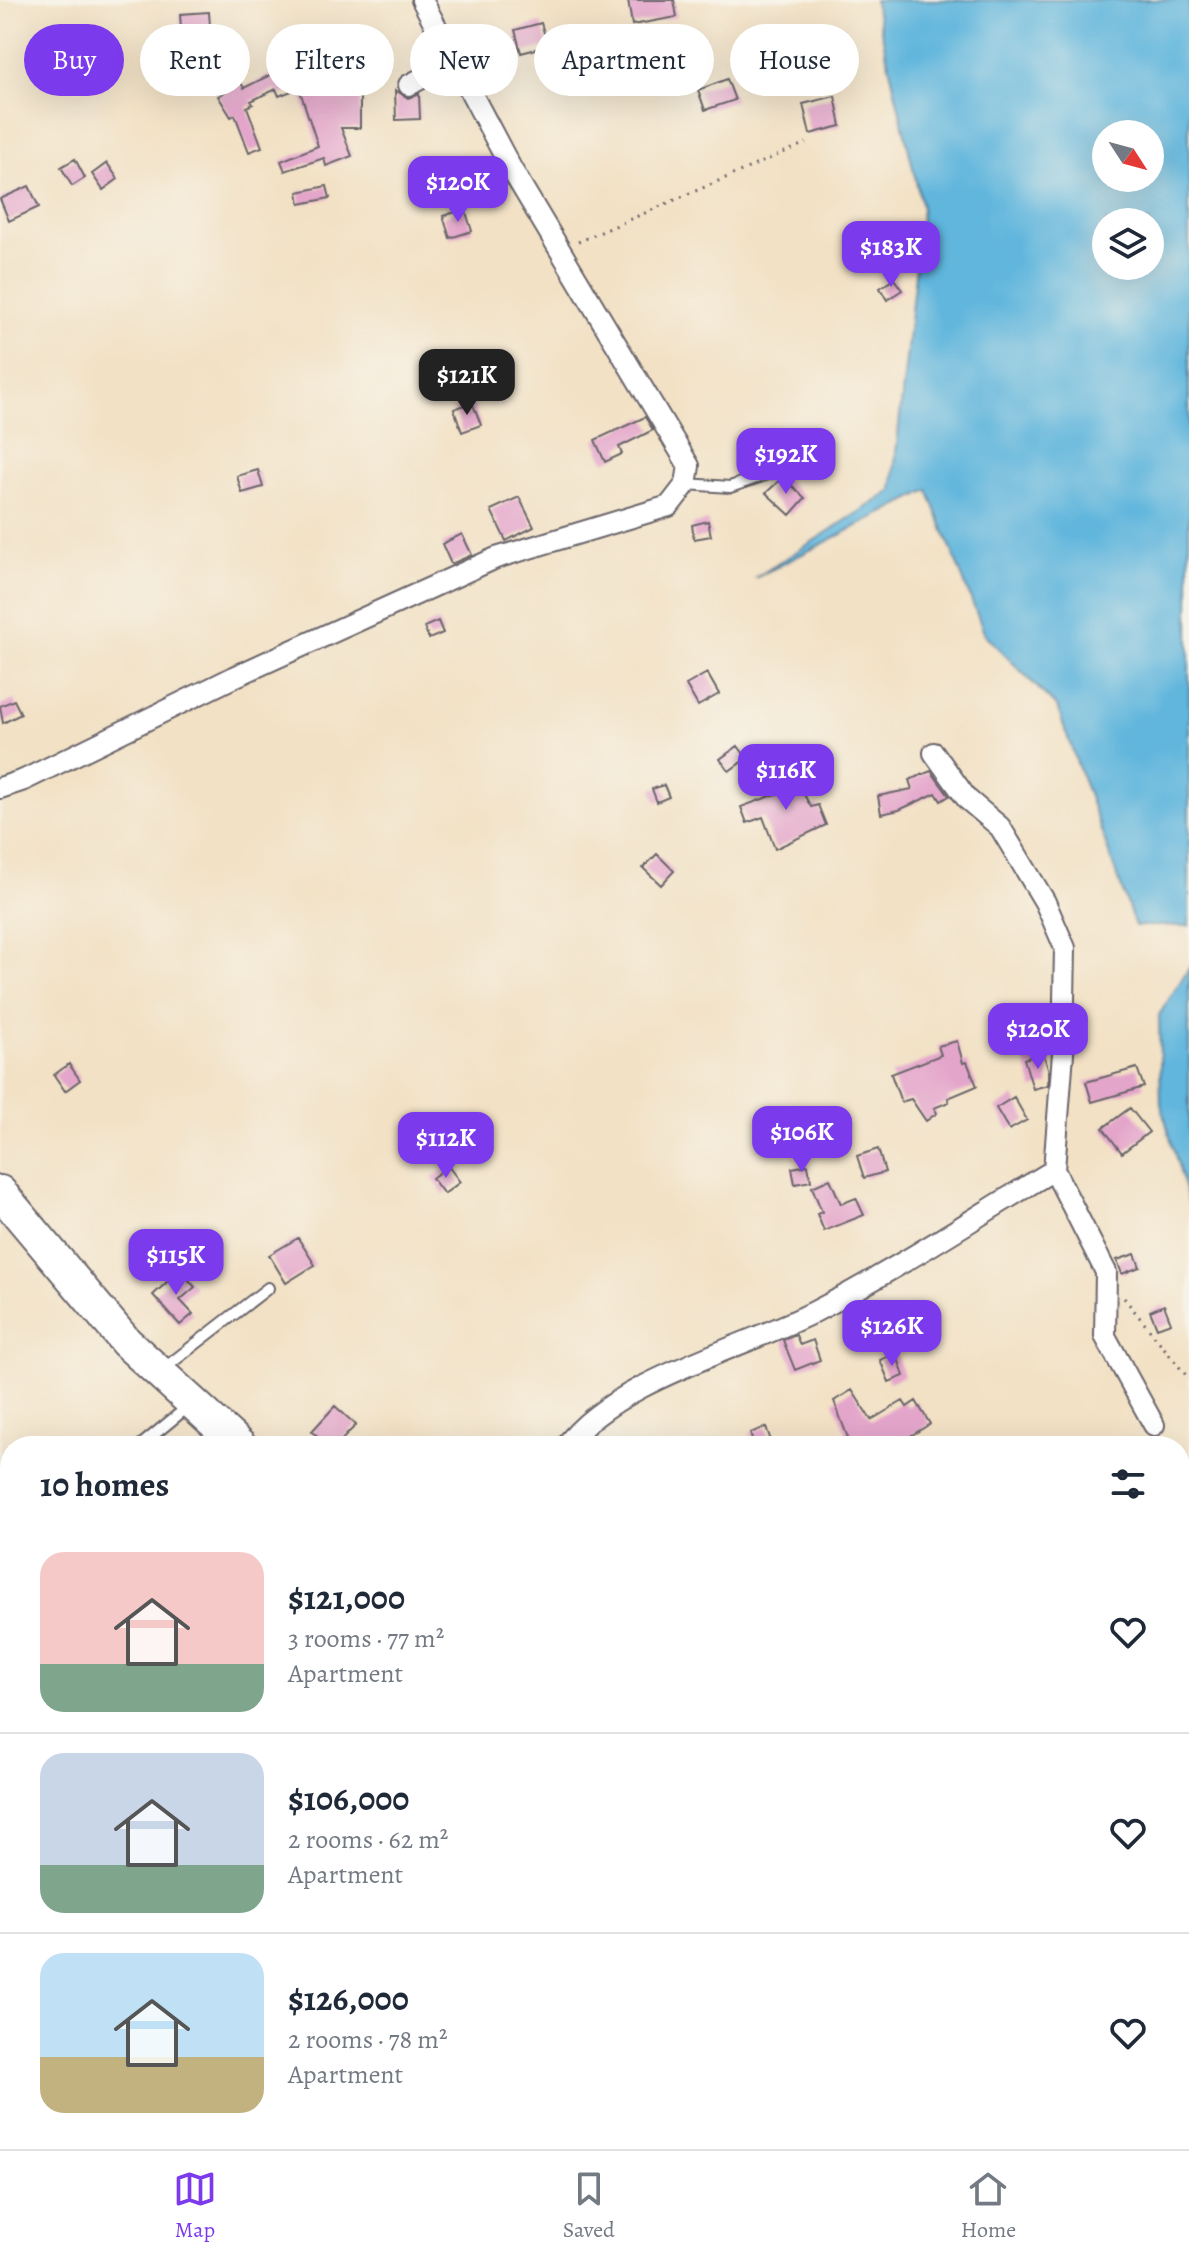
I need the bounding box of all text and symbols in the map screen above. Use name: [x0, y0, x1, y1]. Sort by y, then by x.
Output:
chip: Buy: [24, 24, 124, 96]
chip: Rent: [140, 24, 250, 96]
chip: Filters: [266, 24, 394, 96]
chip: New: [410, 24, 518, 96]
chip: Apartment: [534, 24, 714, 96]
chip: House: [730, 24, 859, 96]
north arrow: [1092, 120, 1164, 192]
map controls: [1092, 120, 1164, 280]
pin: $120K: [402, 156, 514, 224]
text: $120K: [426, 164, 490, 199]
button: layers: [1092, 208, 1164, 280]
pin: $183K: [835, 221, 947, 289]
text: $183K: [860, 229, 922, 264]
pin: $121K: [411, 349, 523, 417]
text: $121K: [437, 357, 497, 392]
pin: $192K: [730, 428, 842, 496]
text: $192K: [754, 436, 818, 471]
pin: $116K: [730, 744, 842, 812]
text: $116K: [756, 752, 816, 787]
pin: $120K: [982, 1003, 1094, 1071]
text: $120K: [1006, 1011, 1070, 1046]
pin: $106K: [746, 1106, 858, 1174]
pin: $112K: [390, 1112, 502, 1180]
text: $106K: [770, 1114, 834, 1149]
text: $112K: [416, 1120, 476, 1155]
pin: $115K: [120, 1229, 232, 1297]
text: $115K: [147, 1237, 205, 1272]
pin: $126K: [836, 1300, 948, 1368]
text: $126K: [860, 1308, 924, 1343]
text: 10 homes: [40, 1461, 169, 1508]
icon: filters: [1106, 1462, 1150, 1506]
text: $121,000: [288, 1574, 405, 1621]
icon: home: [104, 1584, 200, 1680]
icon: heart: [1106, 1610, 1150, 1654]
text: 3 rooms · 77 m²: [288, 1621, 444, 1656]
text: Apartment: [288, 1656, 403, 1691]
text: $106,000: [288, 1775, 409, 1822]
icon: home: [104, 1785, 200, 1881]
icon: heart: [1106, 1811, 1150, 1855]
text: 2 rooms · 62 m²: [288, 1822, 448, 1857]
text: Apartment: [288, 1857, 403, 1892]
text: $126,000: [288, 1975, 409, 2022]
icon: home: [104, 1985, 200, 2081]
icon: heart: [1106, 2011, 1150, 2055]
text: 2 rooms · 78 m²: [288, 2022, 447, 2057]
text: Apartment: [288, 2057, 403, 2092]
tab: Map: [173, 2167, 217, 2245]
tab: Saved: [563, 2167, 615, 2245]
tab: Home: [961, 2167, 1016, 2245]

